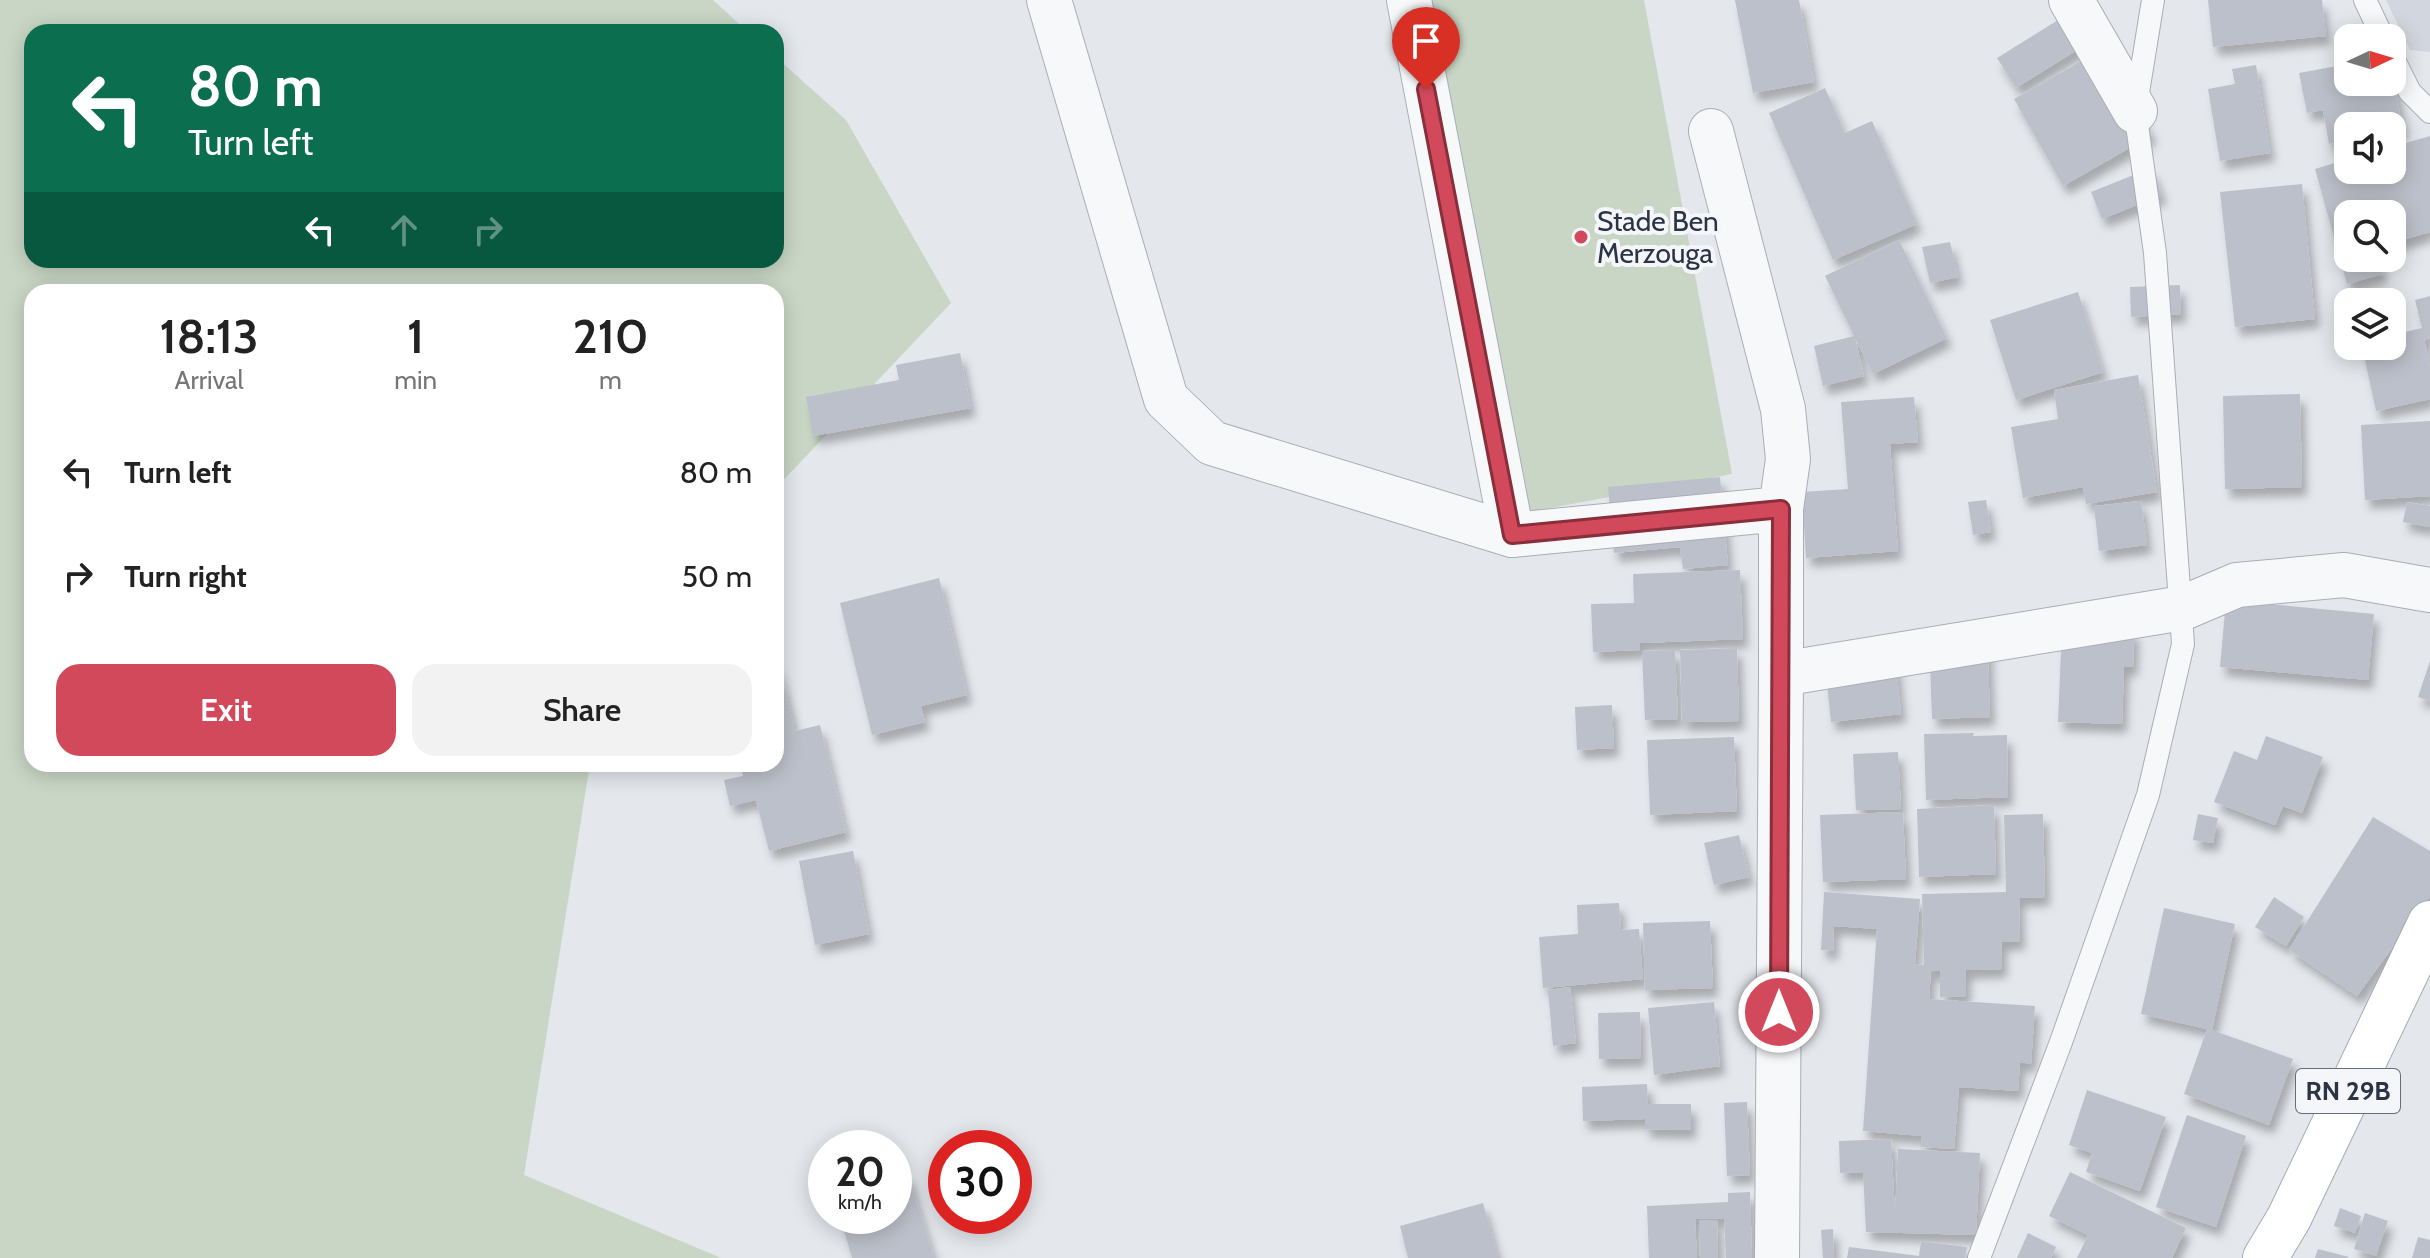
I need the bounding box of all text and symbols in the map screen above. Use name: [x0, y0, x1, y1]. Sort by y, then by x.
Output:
pin: [1392, 7, 1460, 89]
icon: arrive: [1404, 19, 1448, 63]
north arrow: [2334, 24, 2406, 96]
map controls: [2334, 24, 2406, 360]
text: 80 m: [188, 52, 323, 120]
icon: left: [56, 56, 160, 160]
button: sound: [2334, 112, 2406, 184]
text: Turn left: [188, 120, 313, 164]
button: search: [2334, 200, 2406, 272]
place label: Stade Ben Merzouga: [1597, 204, 1719, 270]
icon: left: [298, 208, 342, 252]
icon: ahead: [382, 208, 426, 252]
icon: right: [466, 208, 510, 252]
marker: Stade Ben Merzouga: [1572, 228, 1590, 246]
button: layers: [2334, 288, 2406, 360]
text: 18:13: [159, 307, 259, 365]
text: 1: [407, 307, 424, 365]
text: 210: [572, 307, 649, 365]
text: Arrival: [174, 364, 244, 396]
text: min: [394, 364, 437, 396]
text: m: [599, 364, 622, 396]
icon: left: [56, 450, 100, 494]
text: Turn left: [124, 454, 232, 491]
text: 80 m: [680, 454, 752, 491]
icon: right: [56, 554, 100, 598]
text: Turn right: [124, 558, 247, 595]
text: 50 m: [682, 558, 752, 595]
button: Exit: [56, 664, 396, 756]
button: Share: [412, 664, 752, 756]
position arrow: [1737, 970, 1821, 1054]
road number: RN 29B: [2296, 1069, 2400, 1113]
speed limit sign: 30: [928, 1130, 1032, 1234]
text: 20: [835, 1147, 885, 1196]
text: km/h: [838, 1190, 882, 1214]

